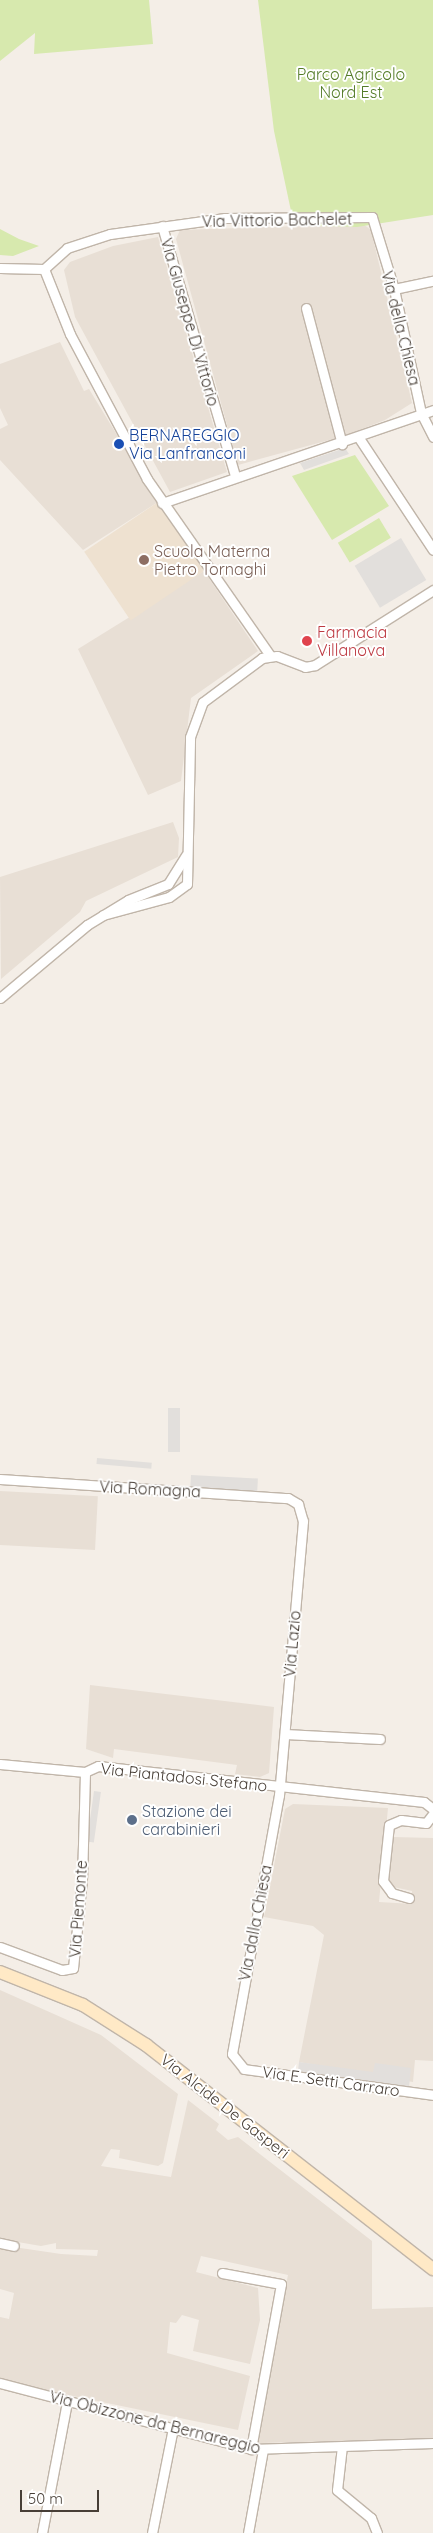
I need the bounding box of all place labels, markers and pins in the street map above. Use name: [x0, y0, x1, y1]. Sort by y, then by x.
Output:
place label: BERNAREGGIO Via Lanfranconi: [129, 425, 246, 463]
marker: BERNAREGGIO Via Lanfranconi: [113, 438, 125, 450]
place label: Scuola Materna Pietro Tornaghi: [154, 541, 270, 579]
marker: Scuola Materna Pietro Tornaghi: [138, 554, 150, 566]
place label: Farmacia Villanova: [317, 622, 387, 660]
marker: Farmacia Villanova: [301, 635, 313, 647]
place label: Stazione dei carabinieri: [142, 1801, 232, 1839]
marker: Stazione dei carabinieri: [126, 1814, 138, 1826]

